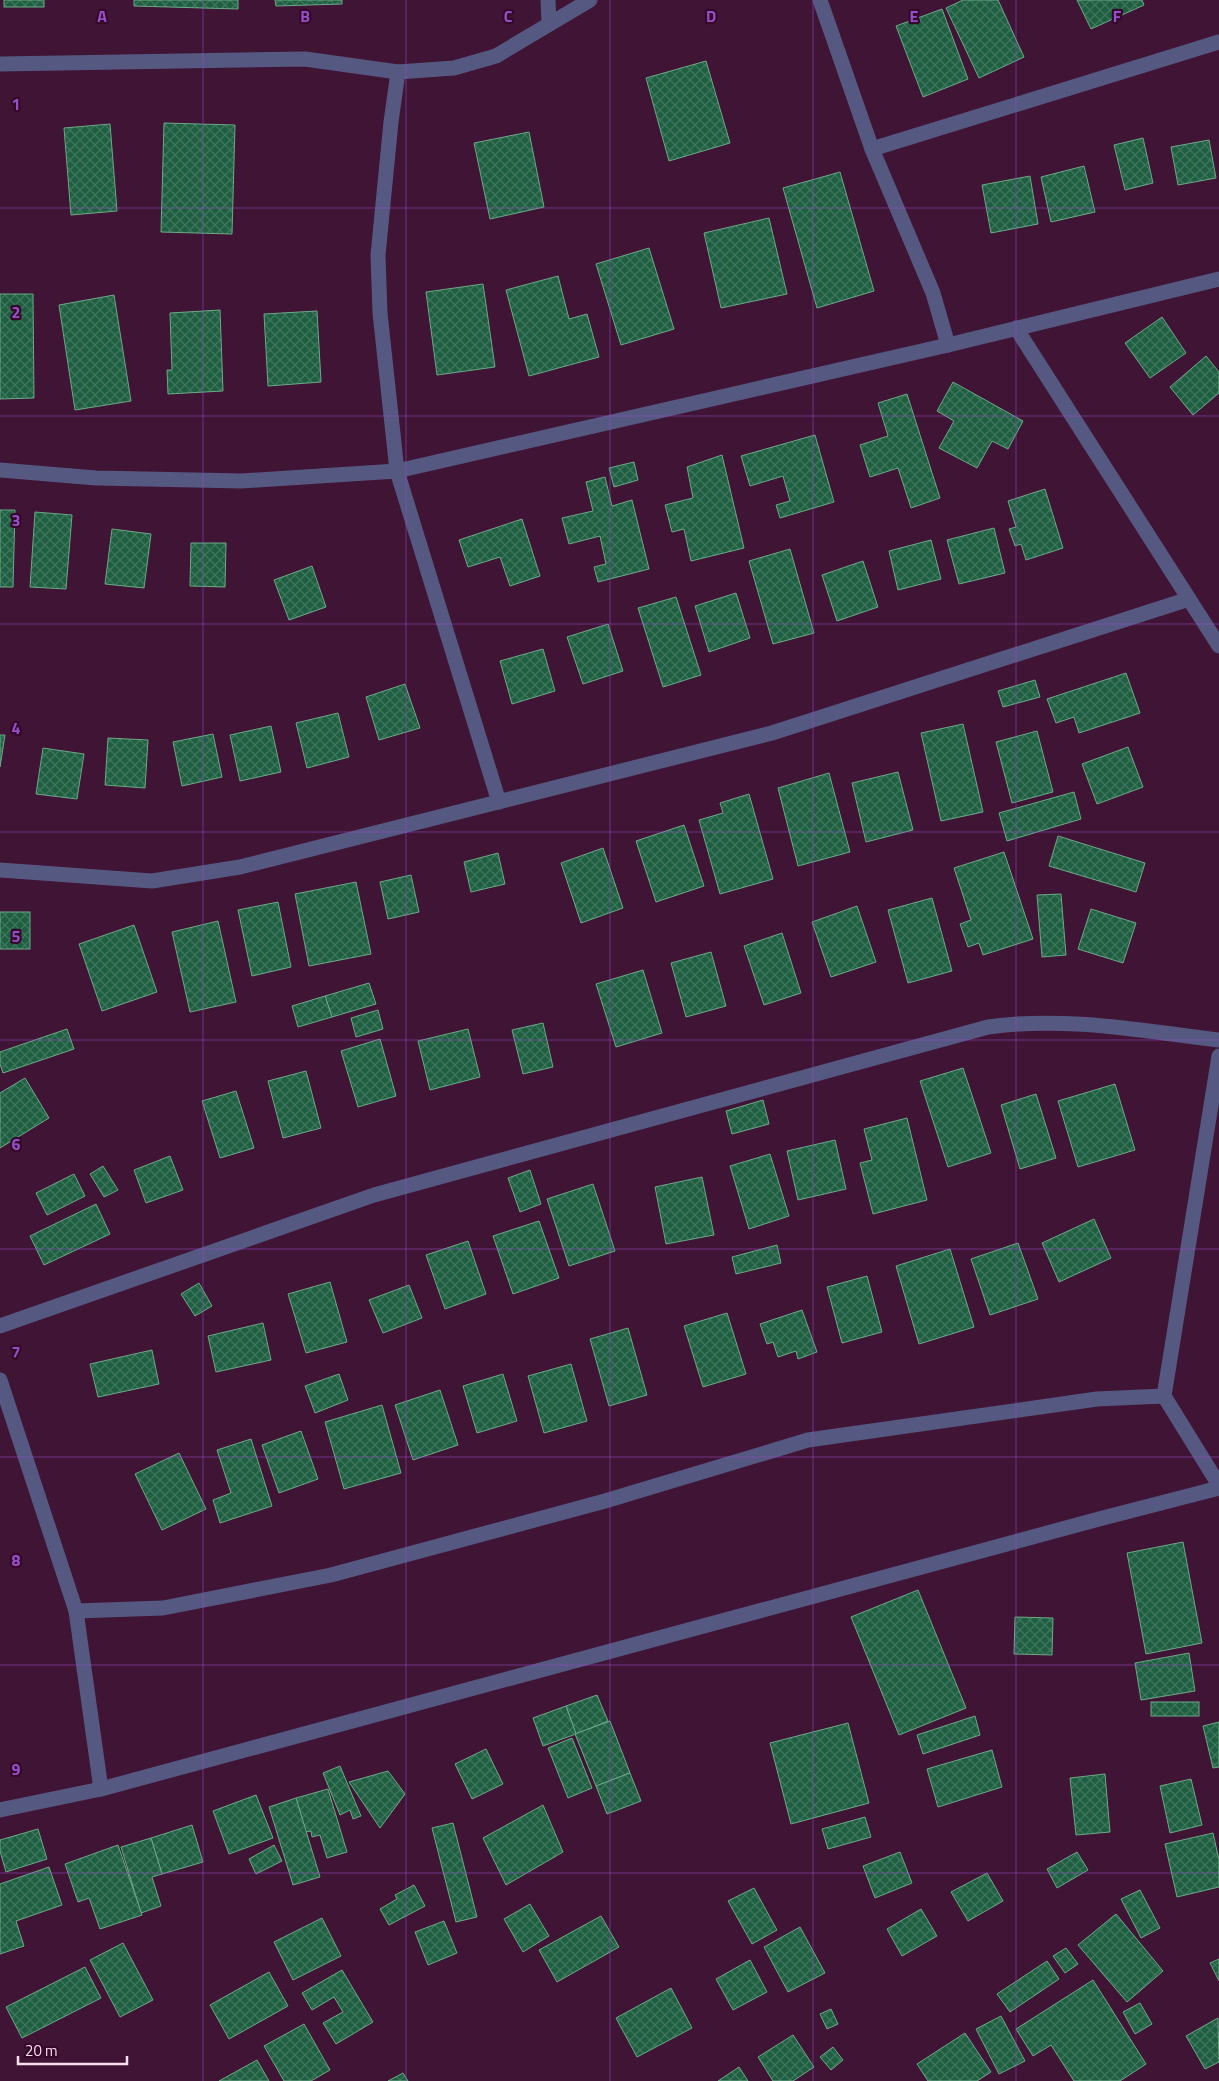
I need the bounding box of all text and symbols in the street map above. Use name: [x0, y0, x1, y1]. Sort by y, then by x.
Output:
text: A: [97, 4, 107, 28]
text: B: [300, 4, 310, 28]
text: C: [504, 4, 513, 28]
text: D: [706, 4, 716, 28]
text: E: [910, 4, 919, 28]
text: F: [1113, 4, 1122, 28]
text: 1: [12, 92, 20, 116]
text: 2: [12, 300, 20, 324]
text: 3: [12, 508, 20, 532]
text: 4: [12, 716, 21, 740]
text: 5: [12, 924, 21, 948]
text: 6: [12, 1132, 21, 1156]
text: 7: [12, 1340, 20, 1364]
text: 8: [12, 1548, 21, 1572]
text: 9: [12, 1757, 21, 1781]
scale bar: [18, 2034, 126, 2066]
text: 20 m: [25, 2039, 58, 2062]

